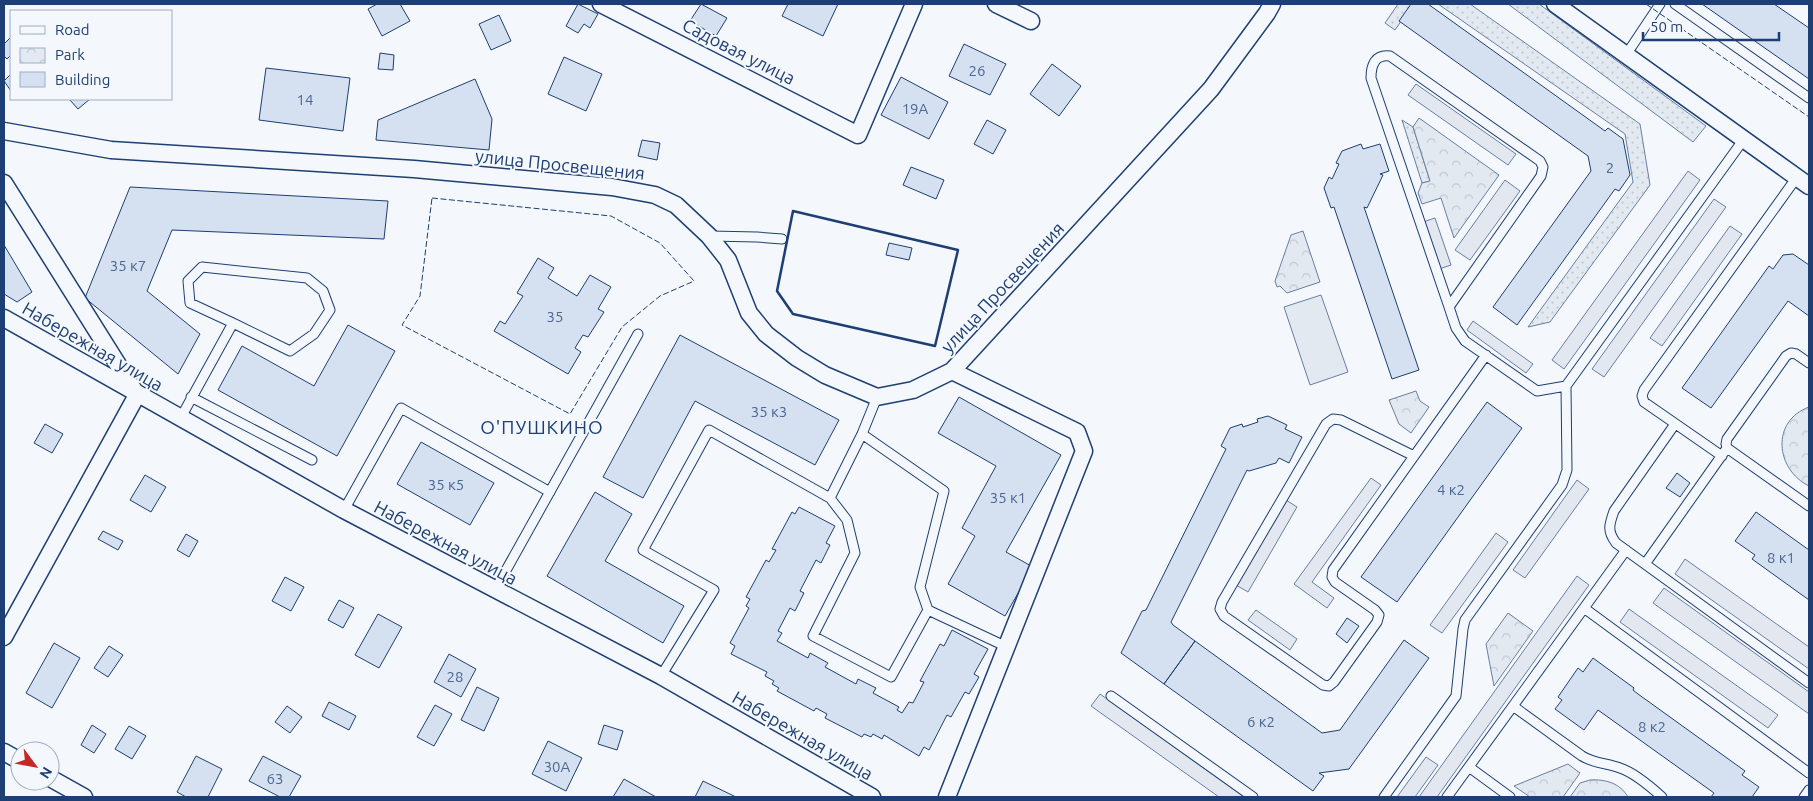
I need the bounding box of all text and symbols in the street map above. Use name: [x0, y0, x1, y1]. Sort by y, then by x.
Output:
legend: [10, 10, 172, 100]
scale bar: [1643, 10, 1779, 42]
street label: Садовая улица: [679, 14, 799, 88]
text: 50 m: [1650, 18, 1683, 35]
text: Road: [55, 21, 90, 38]
text: Park: [55, 46, 85, 63]
house number: 26: [969, 62, 985, 79]
text: Building: [55, 71, 110, 88]
house number: 14: [297, 91, 313, 108]
house number: 19А: [902, 100, 929, 117]
street label: улица Просвещения: [474, 145, 646, 183]
house number: 2: [1606, 159, 1614, 176]
street label: улица Просвещения: [936, 218, 1068, 356]
house number: 35 к7: [110, 257, 146, 274]
street label: Набережная улица: [19, 298, 167, 394]
house number: 35: [547, 308, 563, 325]
house number: 35 к3: [751, 403, 787, 420]
district label: О'ПУШКИНО: [480, 416, 604, 438]
house number: 35 к5: [428, 476, 464, 493]
house number: 4 к2: [1437, 481, 1465, 498]
house number: 35 к1: [990, 489, 1026, 506]
street label: Набережная улица: [371, 496, 521, 588]
house number: 8 к1: [1767, 549, 1795, 566]
house number: 28: [447, 668, 463, 685]
street label: Набережная улица: [729, 687, 877, 783]
house number: 6 к2: [1247, 713, 1275, 730]
house number: 8 к2: [1638, 718, 1666, 735]
north arrow: [10, 741, 60, 791]
house number: 30А: [544, 758, 571, 775]
text: N: [36, 764, 56, 782]
house number: 63: [267, 770, 283, 787]

